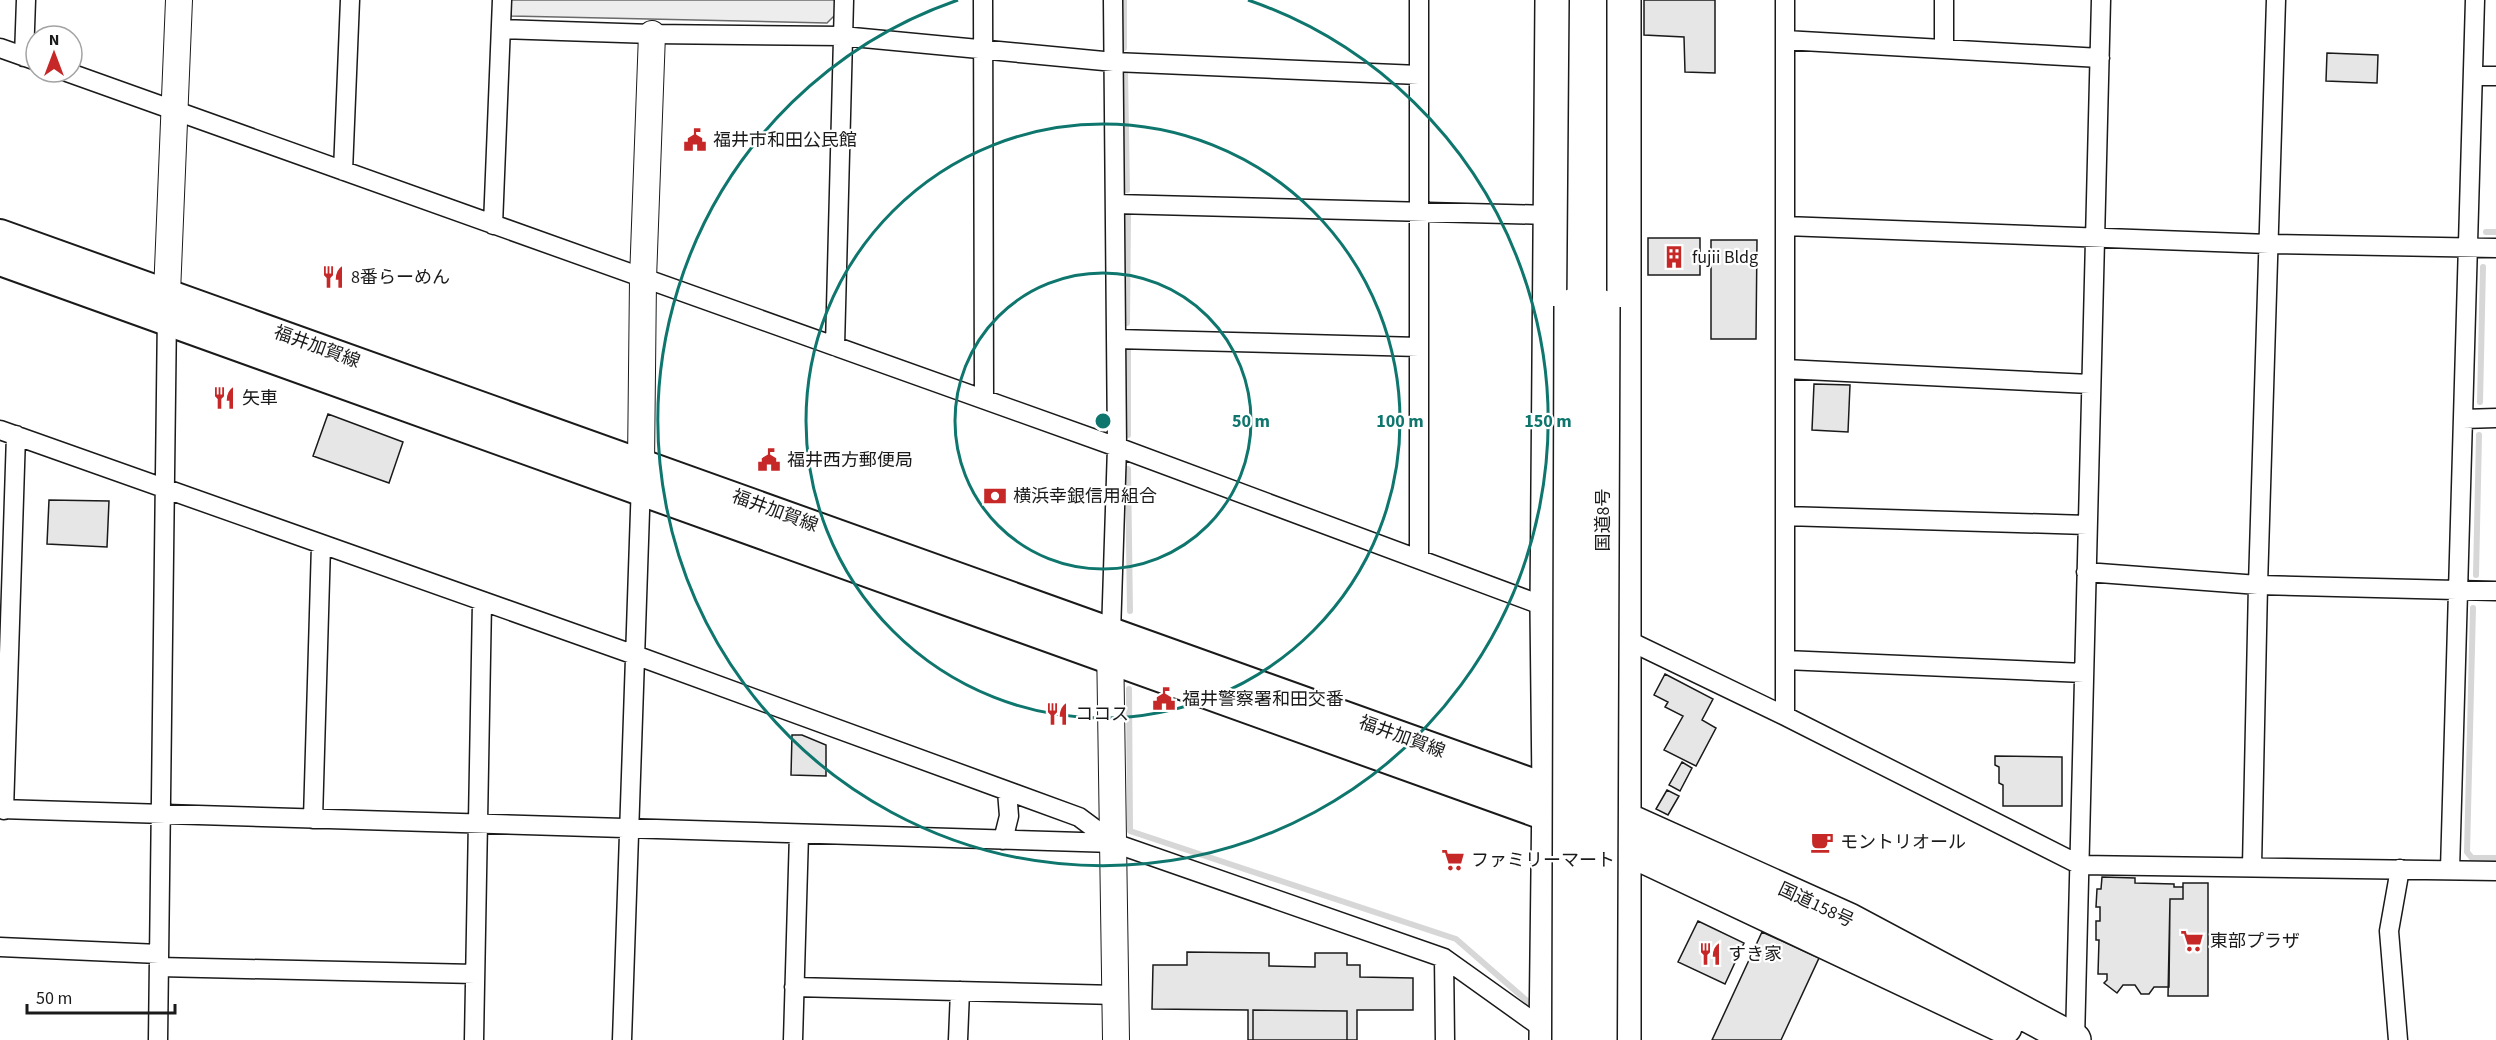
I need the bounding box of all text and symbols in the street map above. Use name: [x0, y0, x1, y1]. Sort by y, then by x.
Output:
north arrow: [24, 24, 84, 84]
text: N: [49, 29, 59, 51]
public building icon: 福井市和田公民館: [682, 127, 708, 153]
place label: 福井市和田公民館: [713, 128, 857, 153]
building icon: fujii Bldg: [1661, 244, 1687, 270]
place label: fujii Bldg: [1692, 245, 1758, 270]
restaurant icon: 8番らーめん: [320, 264, 346, 290]
place label: 8番らーめん: [351, 265, 450, 290]
street label: 福井加賀線: [270, 320, 364, 374]
restaurant icon: 矢車: [211, 385, 237, 411]
place label: 矢車: [242, 386, 278, 411]
text: 50 m: [1232, 409, 1270, 434]
text: 100 m: [1376, 409, 1424, 434]
text: 150 m: [1524, 409, 1572, 434]
centre of rings: [1093, 411, 1113, 431]
public building icon: 福井西方郵便局: [756, 447, 782, 473]
place label: 福井西方郵便局: [787, 448, 913, 473]
bank icon: 横浜幸銀信用組合: [982, 483, 1008, 509]
street label: 福井加賀線: [728, 484, 822, 538]
place label: 横浜幸銀信用組合: [1013, 484, 1157, 509]
street label: 国道8号: [1591, 489, 1616, 551]
public building icon: 福井警察署和田交番: [1151, 686, 1177, 712]
place label: 福井警察署和田交番: [1182, 687, 1344, 712]
restaurant icon: ココス: [1044, 701, 1070, 727]
place label: ココス: [1075, 702, 1129, 727]
street label: 福井加賀線: [1355, 710, 1449, 764]
cafe icon: モントリオール: [1809, 829, 1835, 855]
place label: モントリオール: [1840, 830, 1966, 855]
supermarket icon: ファミリーマート: [1440, 847, 1466, 873]
place label: ファミリーマート: [1471, 848, 1615, 873]
street label: 国道158号: [1774, 877, 1858, 933]
supermarket icon: 東部プラザ: [2179, 928, 2205, 954]
place label: 東部プラザ: [2210, 929, 2300, 954]
restaurant icon: すき家: [1697, 941, 1723, 967]
place label: すき家: [1728, 942, 1782, 967]
scale bar: [27, 977, 176, 1015]
text: 50 m: [36, 986, 72, 1011]

